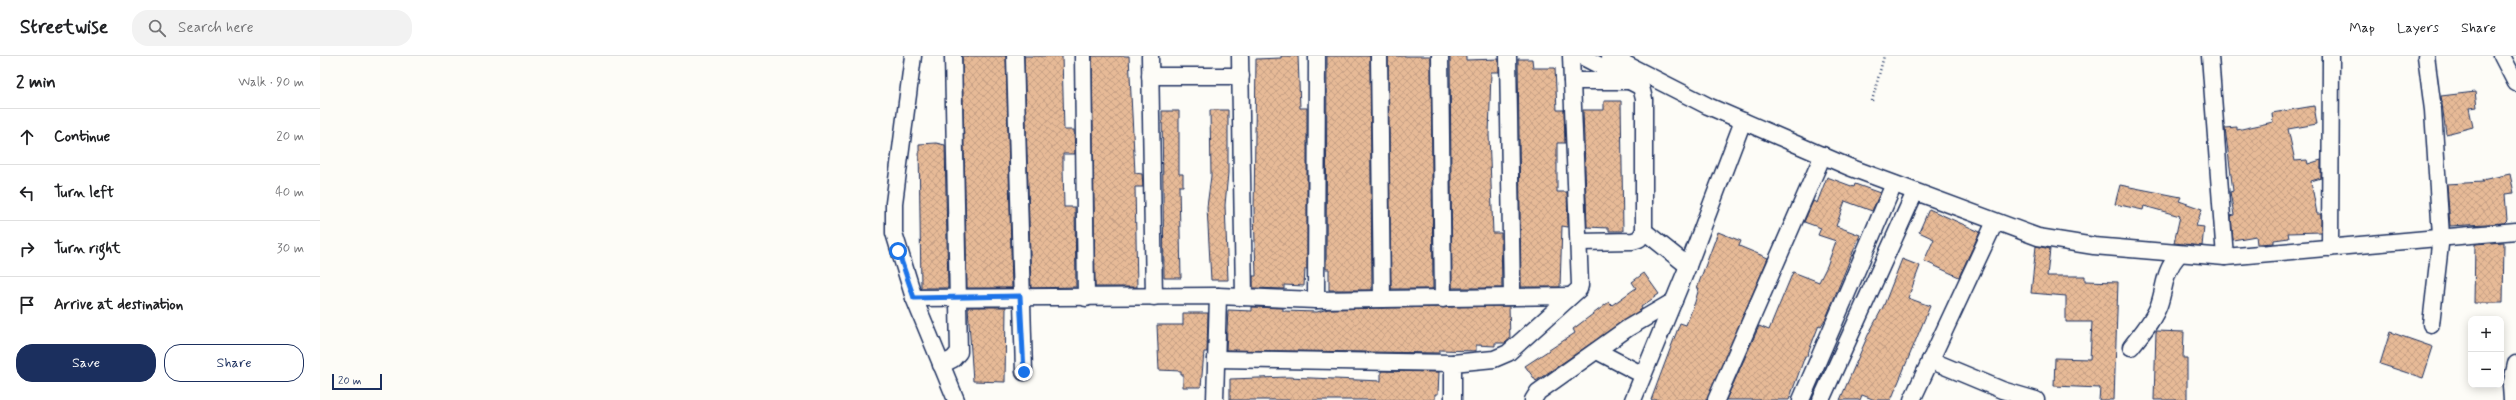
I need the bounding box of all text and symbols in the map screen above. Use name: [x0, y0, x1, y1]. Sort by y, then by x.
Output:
search box: [132, 10, 412, 46]
text: Streetwise: [20, 15, 108, 40]
icon: search: [146, 17, 168, 39]
text: Search here: [178, 18, 254, 38]
text: Map: [2349, 19, 2375, 37]
text: Layers: [2397, 19, 2439, 37]
text: Share: [2461, 19, 2496, 37]
text: 2 min: [16, 71, 56, 93]
text: Walk · 90 m: [238, 74, 304, 91]
icon: ahead: [16, 126, 38, 148]
text: Continue: [54, 127, 110, 147]
text: 20 m: [276, 128, 304, 145]
icon: left: [16, 182, 38, 204]
text: Turn left: [54, 183, 114, 203]
text: 40 m: [275, 184, 304, 201]
icon: right: [16, 238, 38, 260]
text: Turn right: [54, 239, 121, 259]
text: 30 m: [277, 240, 304, 257]
route start: [889, 242, 907, 260]
icon: arrive: [16, 294, 38, 316]
text: Arrive at destination: [54, 295, 183, 315]
map controls: [2468, 316, 2504, 388]
button: +: [2468, 316, 2504, 352]
button: Save: [16, 344, 156, 382]
button: Share: [164, 344, 304, 382]
button: −: [2468, 352, 2504, 388]
route end: [1015, 363, 1033, 381]
scale bar: [332, 372, 382, 391]
text: 20 m: [338, 374, 361, 388]

